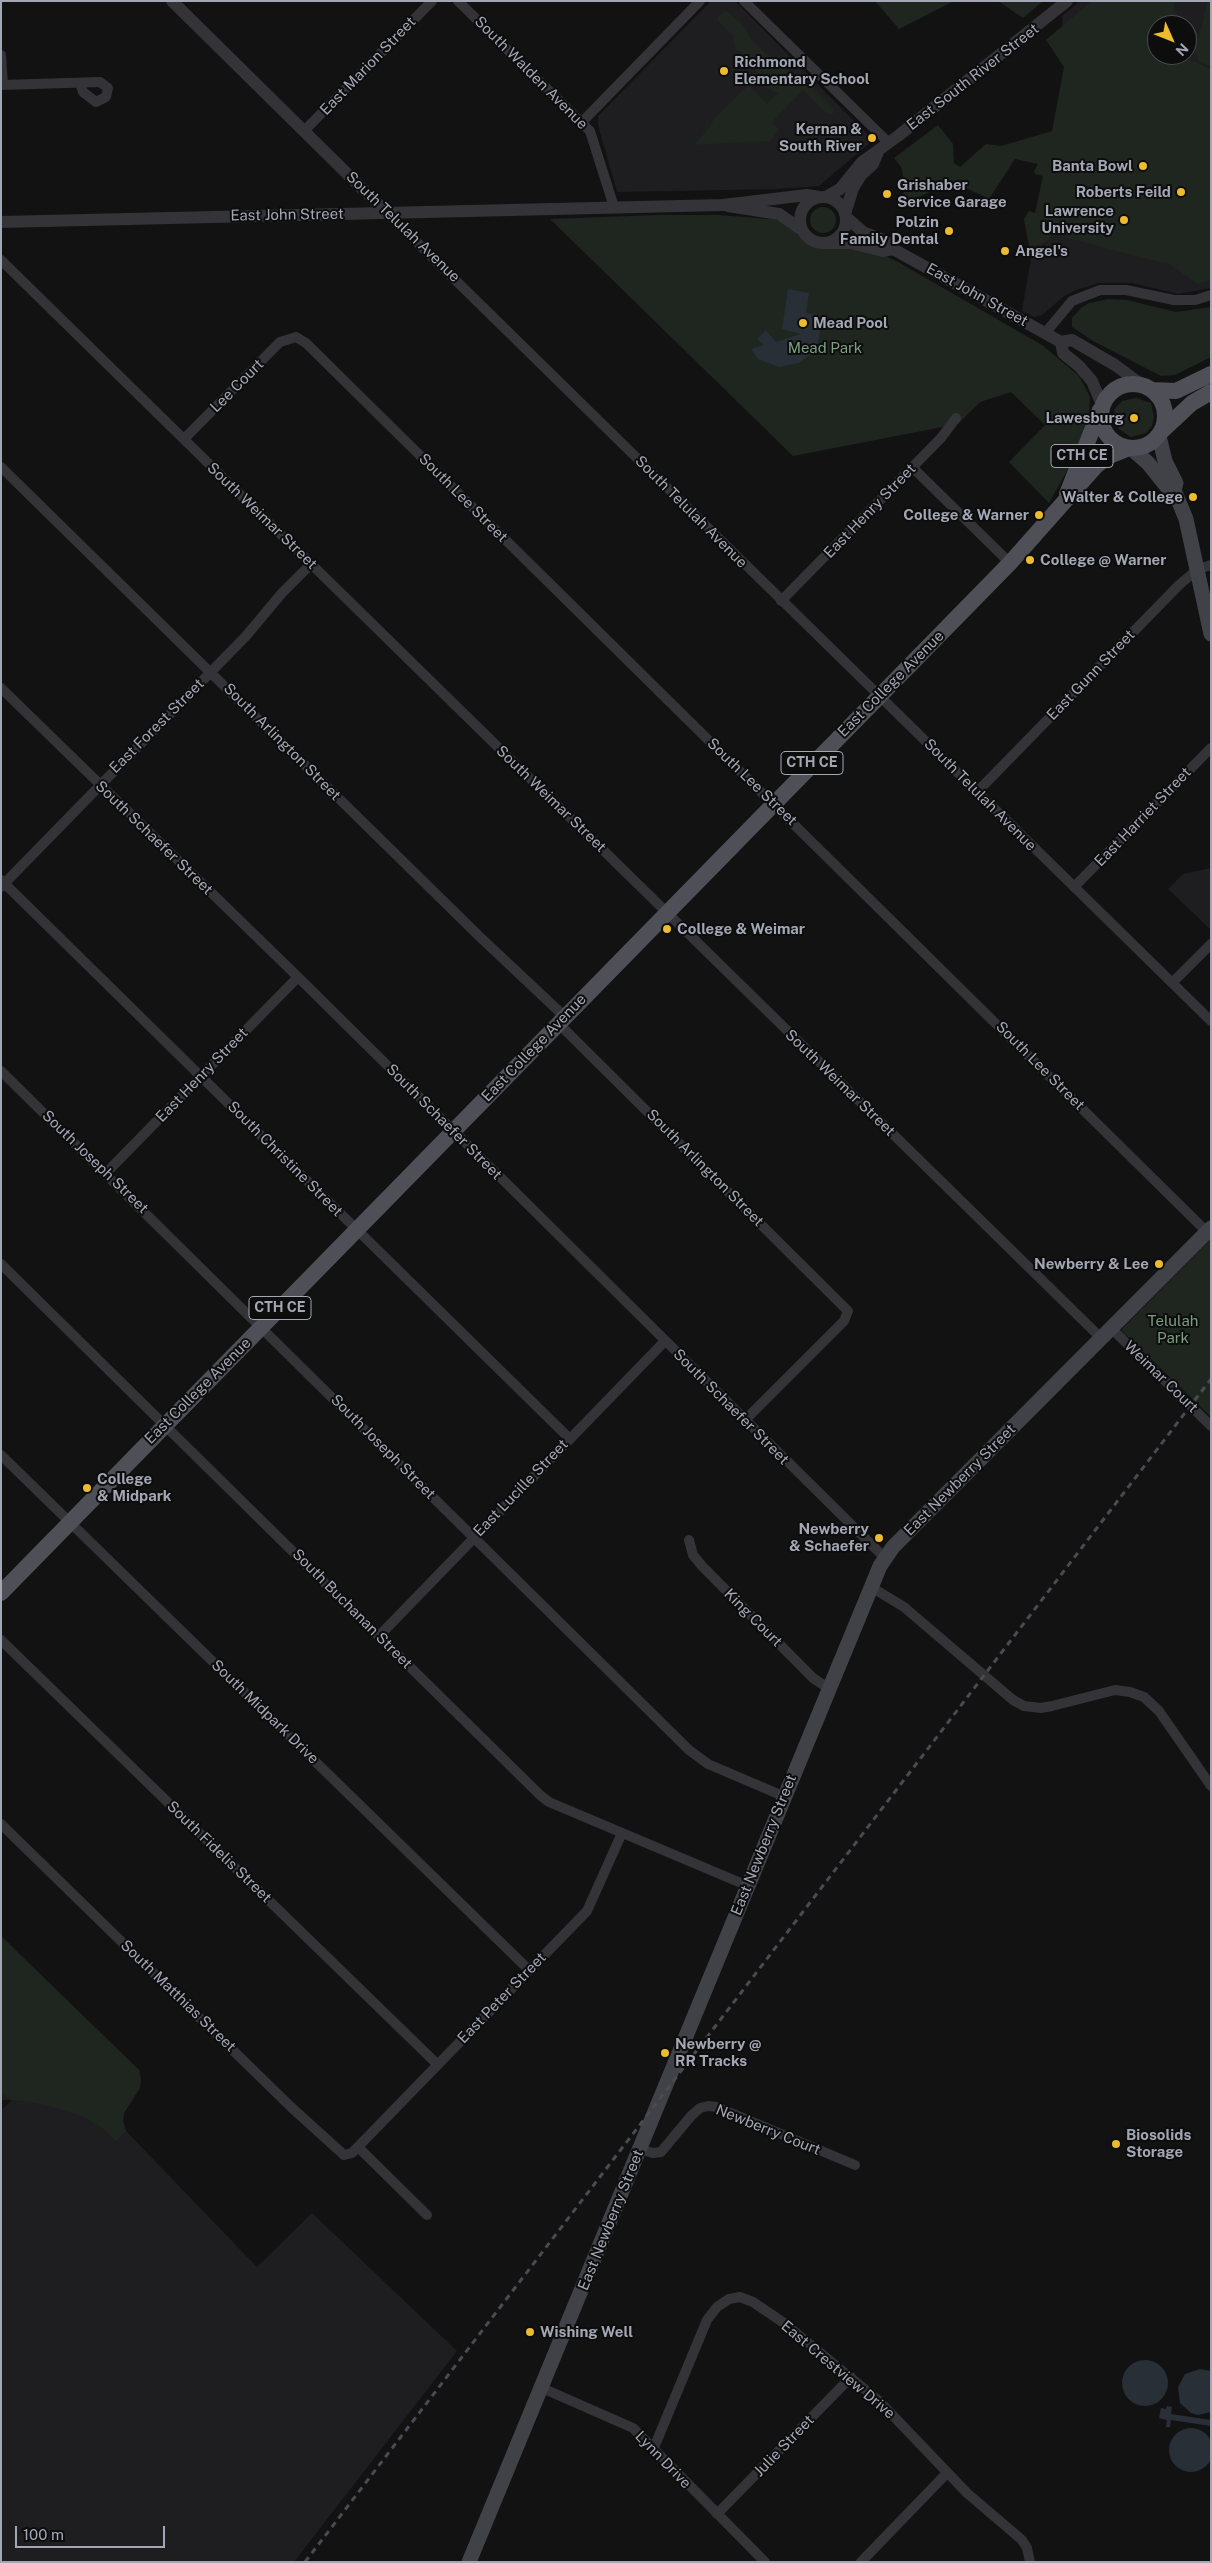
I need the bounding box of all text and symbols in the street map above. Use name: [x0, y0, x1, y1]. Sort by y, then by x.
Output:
street label: East Marion Street: [316, 13, 420, 119]
street label: South Walden Avenue: [471, 13, 591, 133]
north arrow: [1147, 15, 1197, 65]
street label: East South River Street: [903, 20, 1043, 134]
text: N: [1173, 40, 1192, 59]
place label: Richmond Elementary School: [734, 53, 870, 88]
marker: Richmond Elementary School: [718, 65, 730, 77]
place label: Kernan & South River: [779, 120, 862, 155]
marker: Kernan & South River: [866, 132, 878, 144]
place label: Banta Bowl: [1052, 157, 1133, 175]
marker: Banta Bowl: [1137, 160, 1149, 172]
street label: South Telulah Avenue: [342, 168, 464, 286]
place label: Grishaber Service Garage: [897, 176, 1007, 211]
place label: Roberts Feild: [1076, 183, 1171, 201]
marker: Roberts Feild: [1175, 186, 1187, 198]
marker: Grishaber Service Garage: [881, 188, 893, 200]
place label: Lawrence University: [1041, 202, 1114, 237]
street label: East John Street: [230, 205, 344, 225]
place label: Polzin Family Dental: [840, 213, 939, 248]
marker: Lawrence University: [1118, 214, 1130, 226]
marker: Polzin Family Dental: [943, 225, 955, 237]
place label: Angel's: [1015, 242, 1068, 260]
marker: Angel's: [999, 245, 1011, 257]
street label: East John Street: [923, 260, 1031, 330]
place label: Mead Pool: [813, 314, 888, 332]
marker: Mead Pool: [797, 317, 809, 329]
park label: Mead Park: [788, 339, 862, 357]
street label: Lee Court: [207, 356, 267, 416]
place label: Lawesburg: [1046, 409, 1124, 427]
marker: Lawesburg: [1128, 412, 1140, 424]
road number: CTH CE: [1051, 444, 1113, 468]
street label: South Lee Street: [415, 450, 511, 546]
street label: South Telulah Avenue: [631, 452, 751, 572]
street label: South Weimar Street: [203, 459, 321, 573]
street label: East Henry Street: [820, 460, 920, 562]
place label: Walter & College: [1062, 488, 1183, 506]
marker: Walter & College: [1187, 491, 1199, 503]
place label: College & Warner: [903, 506, 1029, 524]
marker: College & Warner: [1033, 509, 1045, 521]
place label: College @ Warner: [1040, 551, 1166, 569]
marker: College @ Warner: [1024, 554, 1036, 566]
street label: East Gunn Street: [1043, 626, 1139, 724]
street label: East College Avenue: [834, 627, 948, 741]
street label: East Forest Street: [106, 675, 208, 777]
street label: South Arlington Street: [220, 680, 344, 804]
street label: South Lee Street: [703, 734, 801, 830]
street label: South Telulah Avenue: [920, 735, 1040, 855]
street label: South Weimar Street: [492, 742, 610, 856]
road number: CTH CE: [781, 751, 843, 774]
street label: East Harriet Street: [1091, 764, 1195, 870]
street label: South Schaefer Street: [92, 777, 216, 899]
place label: College & Weimar: [677, 920, 805, 938]
marker: College & Weimar: [661, 923, 673, 935]
street label: East College Avenue: [478, 990, 590, 1106]
street label: South Lee Street: [992, 1018, 1088, 1114]
street label: East Henry Street: [152, 1024, 252, 1126]
street label: South Weimar Street: [781, 1026, 899, 1140]
street label: South Schaefer Street: [382, 1060, 506, 1184]
street label: South Christine Street: [224, 1098, 346, 1220]
street label: South Arlington Street: [643, 1106, 767, 1230]
street label: South Joseph Street: [38, 1107, 152, 1217]
place label: Newberry & Lee: [1034, 1255, 1149, 1273]
marker: Newberry & Lee: [1153, 1258, 1165, 1270]
road number: CTH CE: [249, 1296, 311, 1320]
park label: Telulah Park: [1148, 1312, 1198, 1347]
street label: East College Avenue: [141, 1334, 255, 1448]
street label: Weimar Court: [1120, 1337, 1202, 1417]
street label: South Schaefer Street: [669, 1345, 793, 1469]
street label: South Joseph Street: [327, 1391, 439, 1503]
street label: East Newberry Street: [900, 1420, 1020, 1540]
street label: East Lucille Street: [470, 1436, 572, 1540]
place label: College & Midpark: [97, 1470, 172, 1505]
marker: College & Midpark: [81, 1482, 93, 1494]
place label: Newberry & Schaefer: [789, 1520, 869, 1555]
marker: Newberry & Schaefer: [873, 1532, 885, 1544]
street label: South Buchanan Street: [288, 1545, 416, 1673]
street label: King Court: [720, 1585, 786, 1651]
street label: South Midpark Drive: [208, 1656, 322, 1768]
street label: East Newberry Street: [727, 1772, 801, 1918]
street label: South Fidelis Street: [163, 1797, 275, 1907]
street label: South Matthias Street: [117, 1936, 239, 2056]
street label: East Peter Street: [454, 1949, 550, 2047]
place label: Newberry @ RR Tracks: [675, 2035, 761, 2070]
marker: Newberry @ RR Tracks: [659, 2047, 671, 2059]
street label: Newberry Court: [713, 2101, 823, 2159]
place label: Biosolids Storage: [1126, 2126, 1191, 2161]
marker: Biosolids Storage: [1110, 2138, 1122, 2150]
street label: East Newberry Street: [574, 2147, 648, 2293]
street label: East Crestview Drive: [777, 2317, 899, 2423]
place label: Wishing Well: [540, 2323, 633, 2341]
marker: Wishing Well: [524, 2326, 536, 2338]
street label: Julie Street: [750, 2411, 818, 2481]
street label: Lynn Drive: [631, 2428, 695, 2492]
scale bar: [18, 2516, 168, 2548]
text: 100 m: [23, 2526, 64, 2543]

